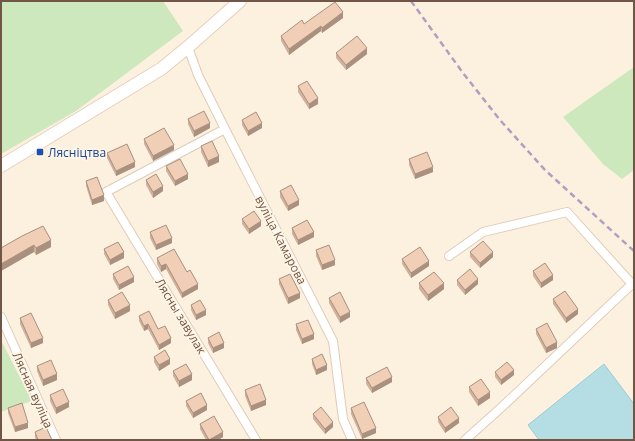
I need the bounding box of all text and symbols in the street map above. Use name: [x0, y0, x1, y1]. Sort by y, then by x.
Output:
place label: Лясніцтва: [48, 144, 106, 161]
marker: Лясніцтва: [35, 147, 45, 157]
street label: вуліца Камарова: [251, 193, 311, 287]
street label: Лясны завулак: [152, 275, 211, 358]
street label: Лясная вуліца: [9, 349, 57, 431]

